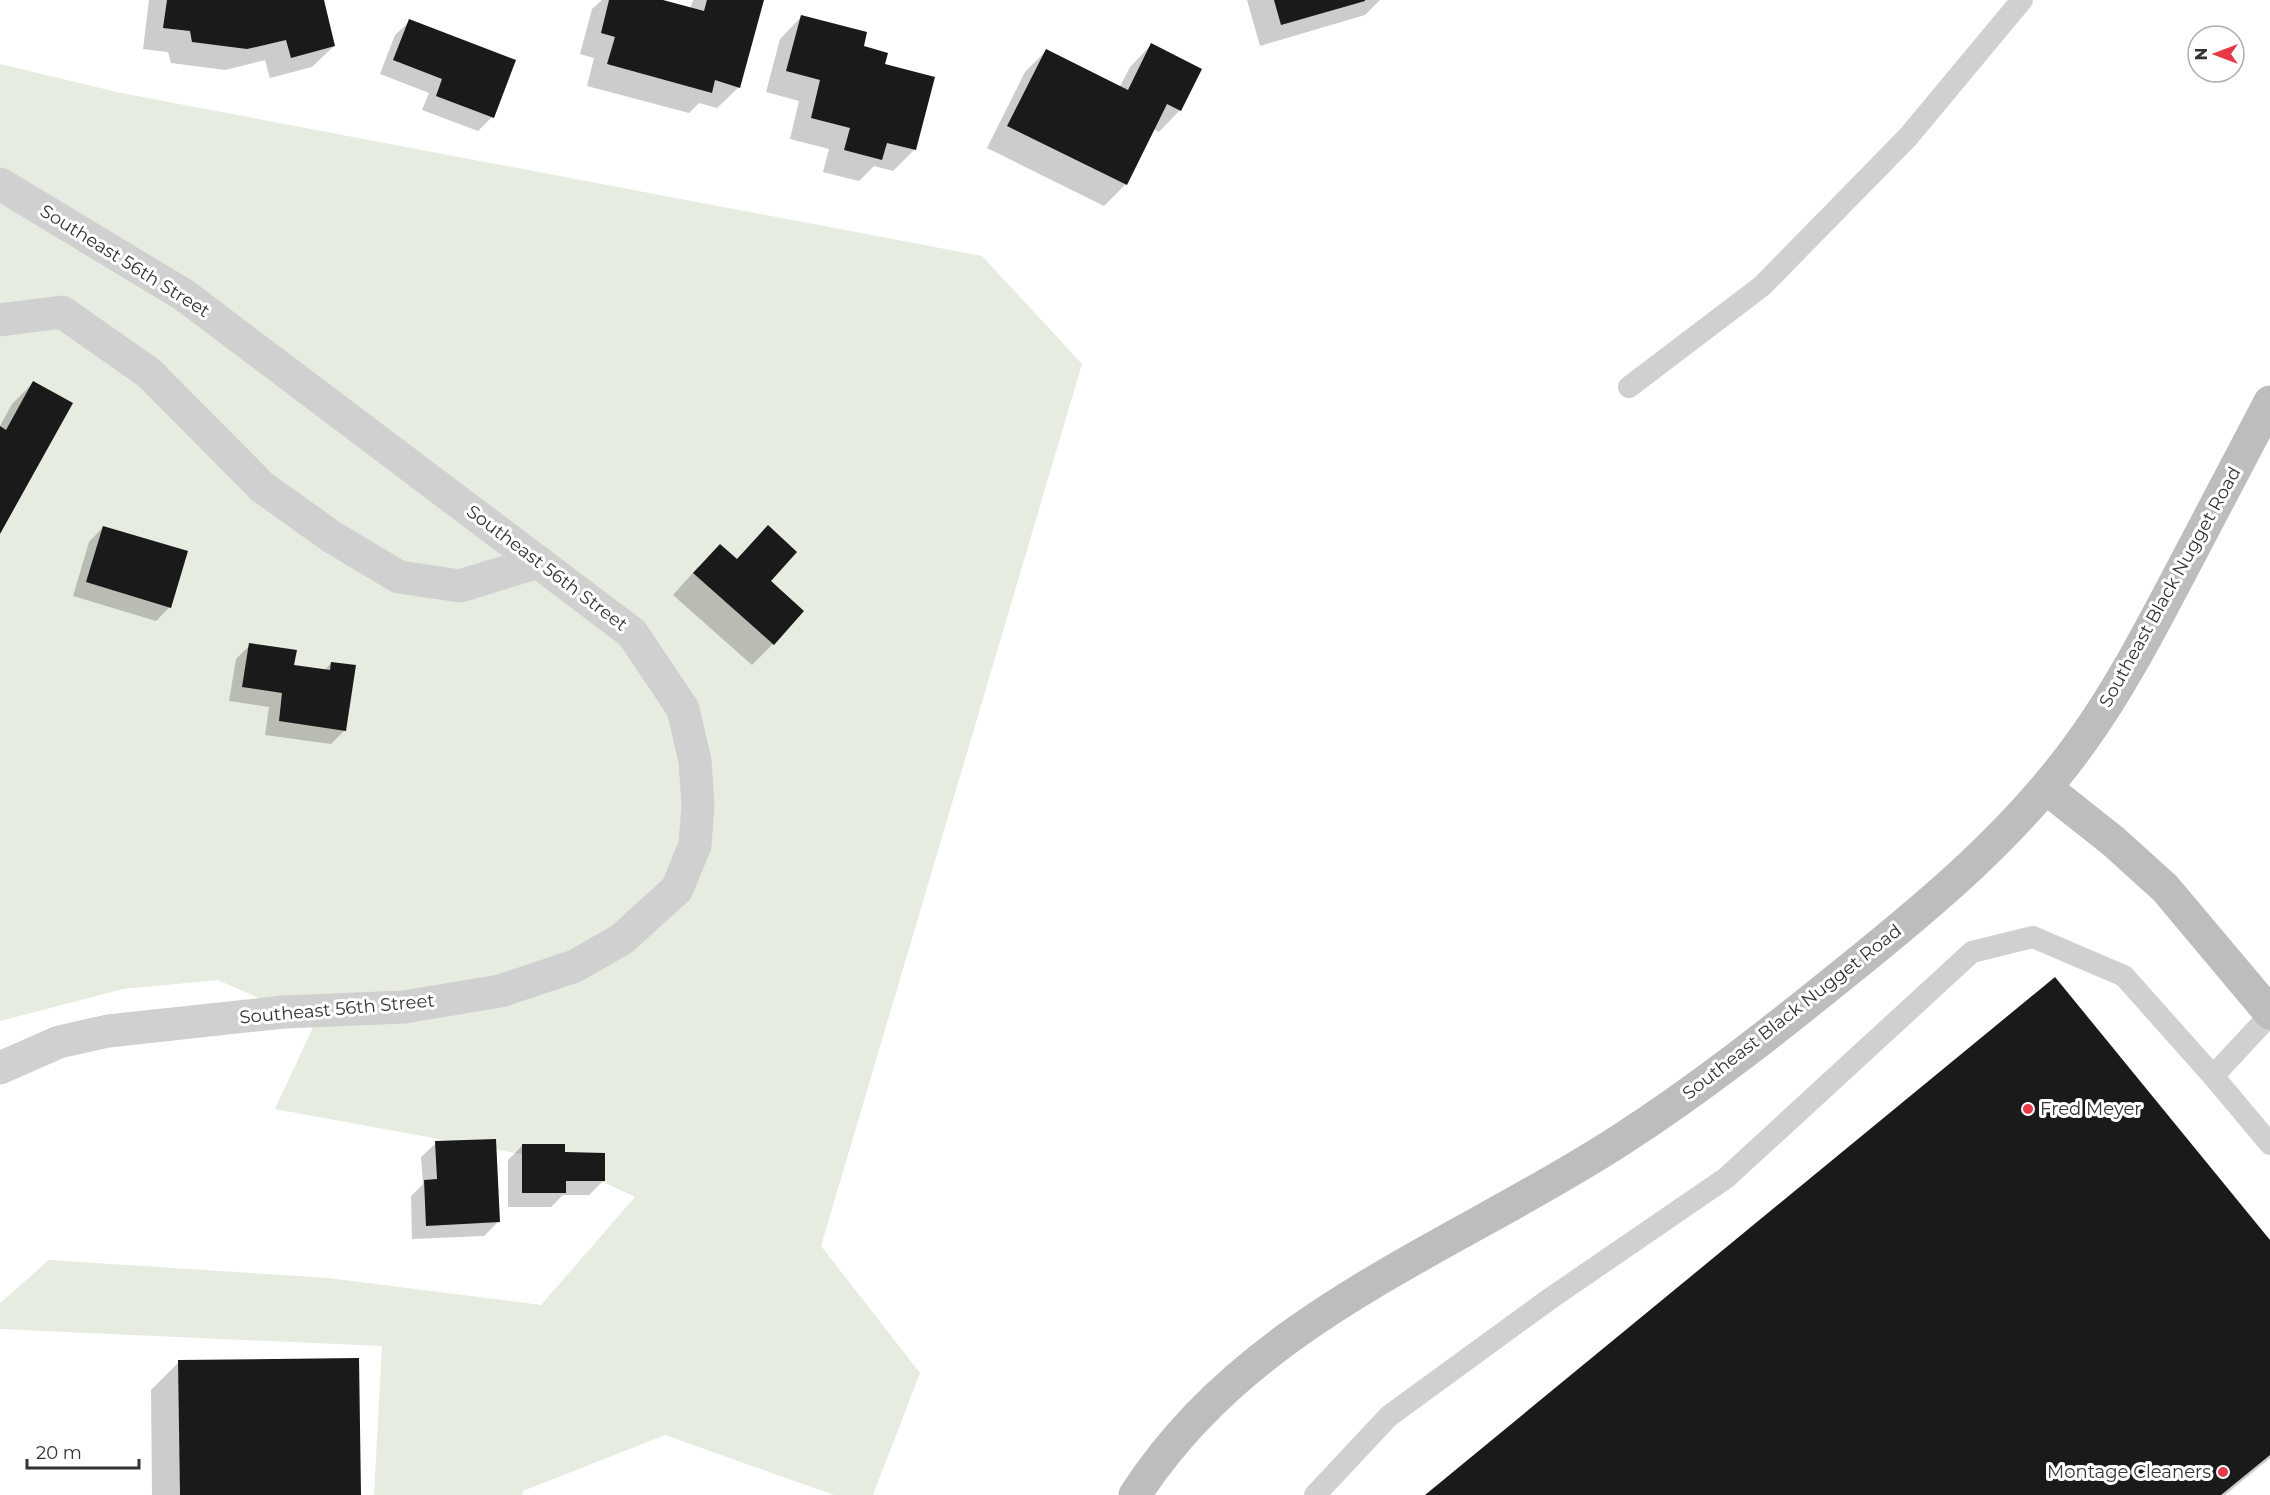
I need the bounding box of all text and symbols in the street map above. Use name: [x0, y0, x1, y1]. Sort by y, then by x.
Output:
north arrow: [2186, 24, 2246, 84]
text: N: [2192, 48, 2211, 60]
street label: Southeast 56th Street: [36, 200, 214, 322]
street label: Southeast Black Nugget Road: [2094, 463, 2246, 711]
street label: Southeast 56th Street: [462, 500, 632, 636]
street label: Southeast Black Nugget Road: [1678, 920, 1906, 1104]
street label: Southeast 56th Street: [239, 990, 435, 1028]
place label: Fred Meyer: [2040, 1098, 2142, 1120]
marker: Fred Meyer: [2021, 1102, 2035, 1116]
scale bar: [27, 1432, 140, 1470]
text: 20 m: [36, 1442, 82, 1464]
place label: Montage Cleaners: [2047, 1461, 2211, 1483]
marker: Montage Cleaners: [2216, 1465, 2230, 1479]

